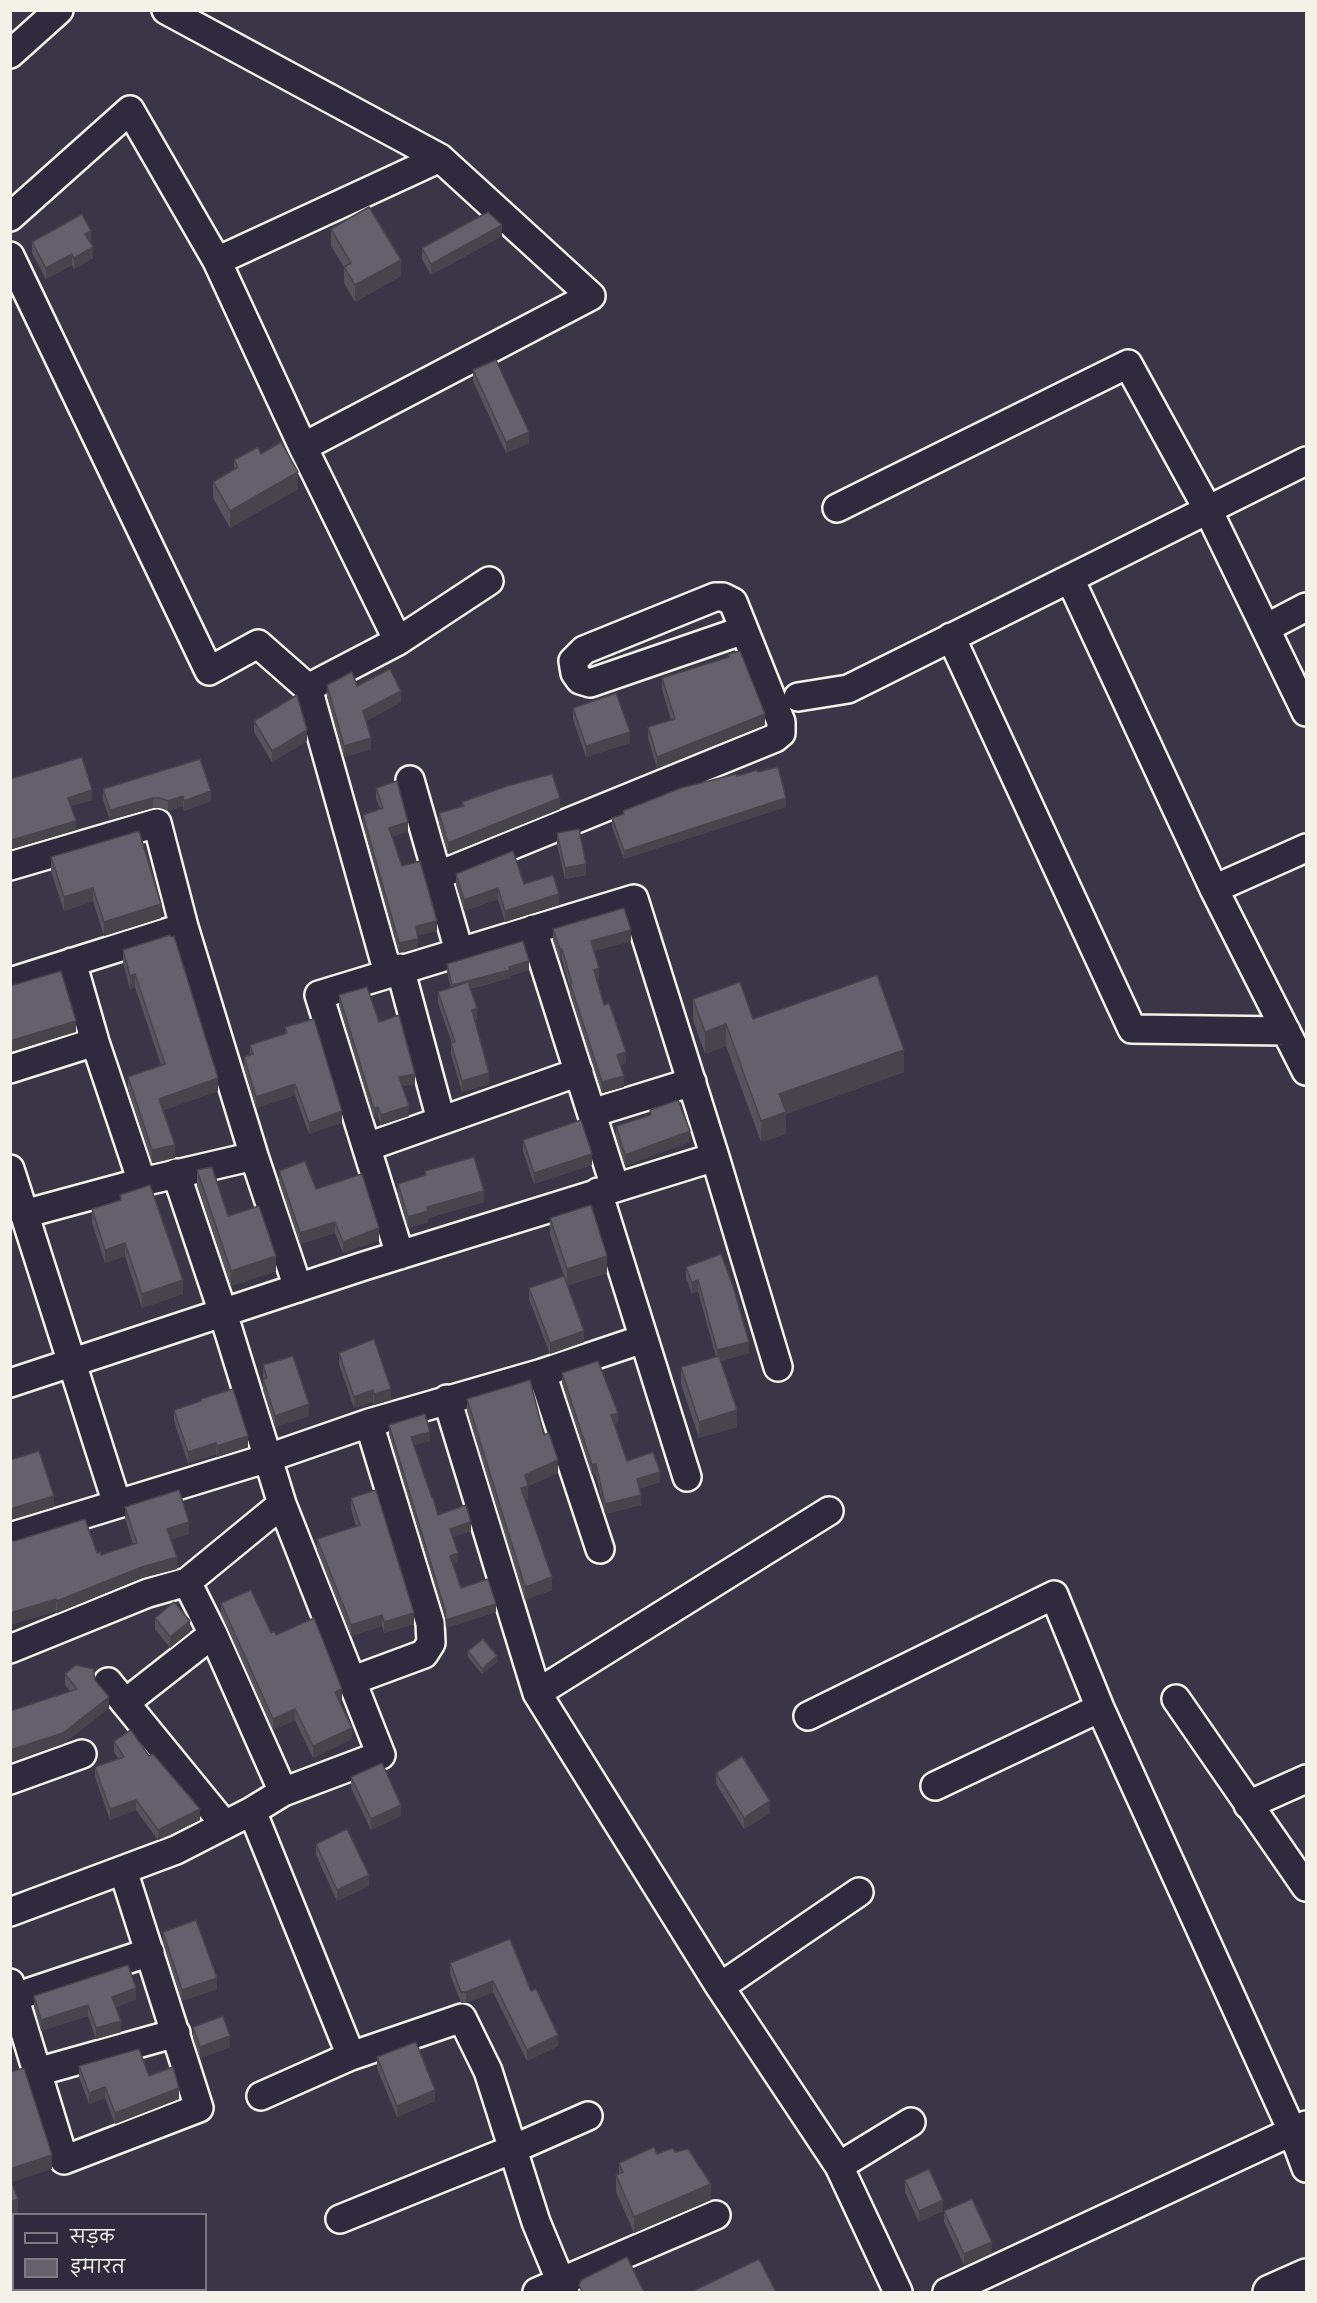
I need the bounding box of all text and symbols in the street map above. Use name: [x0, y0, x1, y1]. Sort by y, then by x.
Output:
legend: [12, 2213, 207, 2291]
text: सड़क: [70, 2225, 114, 2249]
text: इमारत: [70, 2255, 125, 2279]

